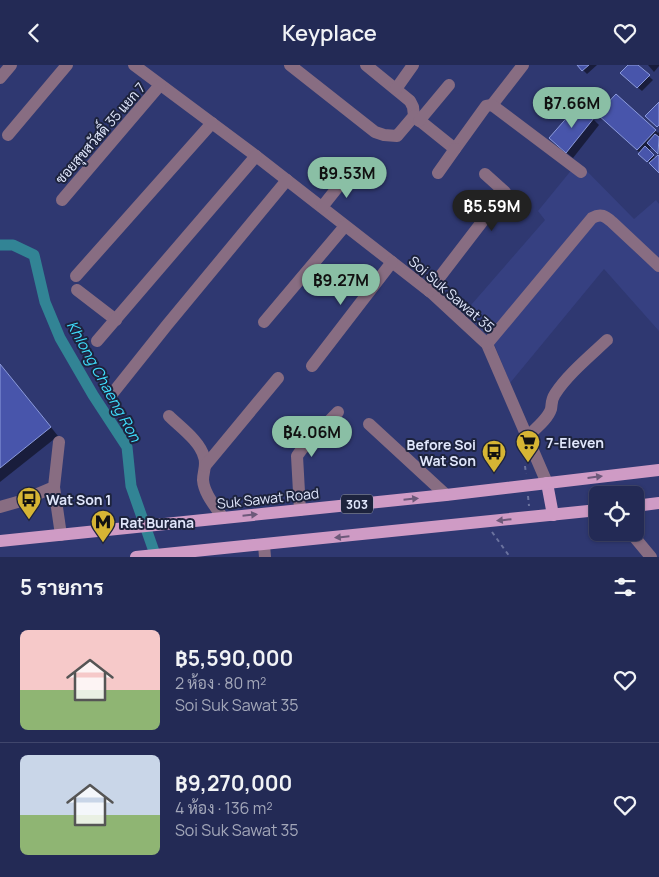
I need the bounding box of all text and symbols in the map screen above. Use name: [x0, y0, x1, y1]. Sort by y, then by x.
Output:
text: Keyplace: [282, 18, 377, 48]
icon: back: [20, 19, 48, 47]
icon: heart: [611, 19, 639, 47]
street label: ซอยสุขสวัสดิ์ 35 แยก 7: [49, 77, 150, 188]
pin: ฿7.66M: [531, 87, 613, 129]
text: ฿7.66M: [544, 92, 600, 114]
pin: ฿9.53M: [306, 157, 388, 199]
text: ฿9.53M: [319, 162, 375, 184]
pin: ฿5.59M: [451, 189, 533, 232]
text: ฿5.59M: [464, 195, 520, 217]
street label: Soi Suk Sawat 35: [405, 251, 499, 337]
pin: ฿9.27M: [300, 263, 382, 306]
text: ฿9.27M: [313, 269, 369, 291]
water label: Khlong Chaeng Ron: [62, 317, 147, 446]
pin: ฿4.06M: [271, 415, 353, 458]
text: ฿4.06M: [283, 421, 341, 443]
supermarket icon: 7-Eleven: [515, 429, 541, 463]
place label: 7-Eleven: [546, 433, 604, 452]
place label: Before Soi Wat Son: [407, 435, 476, 470]
bus stop icon: Before Soi Wat Son: [481, 439, 507, 473]
one-way arrow: [588, 473, 604, 481]
street label: Suk Sawat Road: [216, 483, 320, 513]
bus stop icon: Wat Son 1: [16, 486, 42, 520]
map controls: [589, 486, 644, 541]
button: locate: [589, 486, 644, 541]
place label: Wat Son 1: [46, 490, 112, 509]
road number: 303: [341, 494, 373, 513]
one-way arrow: [404, 494, 420, 502]
metro station icon: Rat Burana: [90, 509, 116, 543]
one-way arrow: [242, 511, 258, 519]
place label: Rat Burana: [120, 513, 194, 532]
one-way arrow: [496, 516, 512, 524]
one-way arrow: [334, 533, 350, 541]
text: 5 รายการ: [20, 573, 104, 601]
icon: filters: [611, 573, 639, 601]
text: ฿5,590,000: [175, 644, 293, 672]
icon: home: [60, 650, 120, 710]
icon: heart: [611, 666, 639, 694]
text: 2 ห้อง · 80 m²: [175, 672, 266, 694]
text: Soi Suk Sawat 35: [175, 694, 299, 716]
text: ฿9,270,000: [175, 769, 292, 797]
icon: home: [60, 775, 120, 835]
icon: heart: [611, 791, 639, 819]
text: 4 ห้อง · 136 m²: [175, 797, 273, 819]
text: Soi Suk Sawat 35: [175, 819, 299, 841]

